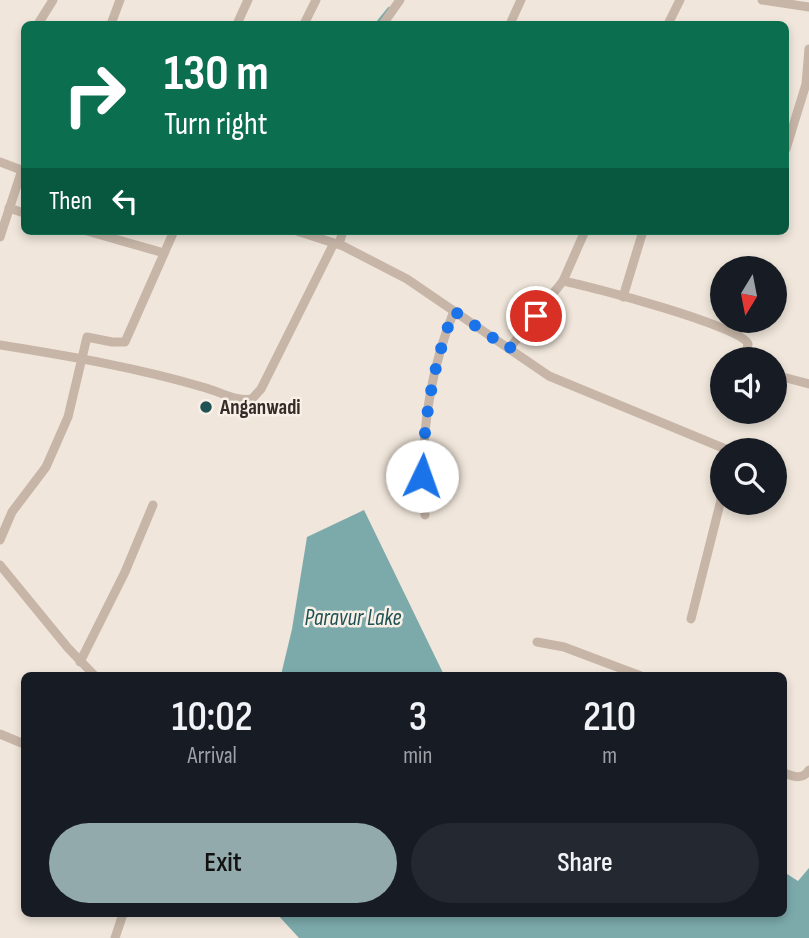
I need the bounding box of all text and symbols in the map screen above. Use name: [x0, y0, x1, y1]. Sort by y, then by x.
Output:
text: 130 m: [164, 45, 269, 104]
icon: right: [49, 49, 140, 140]
text: Turn right: [164, 105, 268, 144]
icon: left: [106, 182, 144, 220]
text: Then: [49, 186, 92, 217]
north arrow: [710, 256, 788, 332]
map controls: [710, 256, 787, 515]
pin: [506, 286, 566, 346]
icon: arrive: [517, 297, 555, 335]
button: sound: [710, 347, 787, 424]
place label: Anganwadi: [219, 395, 301, 420]
marker: Anganwadi: [198, 399, 214, 415]
button: search: [710, 438, 787, 515]
position arrow: [385, 439, 459, 513]
water label: Paravur Lake: [304, 604, 402, 632]
text: 10:02: [172, 692, 253, 743]
text: 3: [409, 692, 427, 743]
text: 210: [583, 692, 636, 743]
text: Arrival: [187, 742, 237, 770]
text: min: [403, 742, 432, 770]
text: m: [602, 742, 617, 770]
button: Exit: [49, 823, 397, 903]
button: Share: [411, 823, 759, 903]

